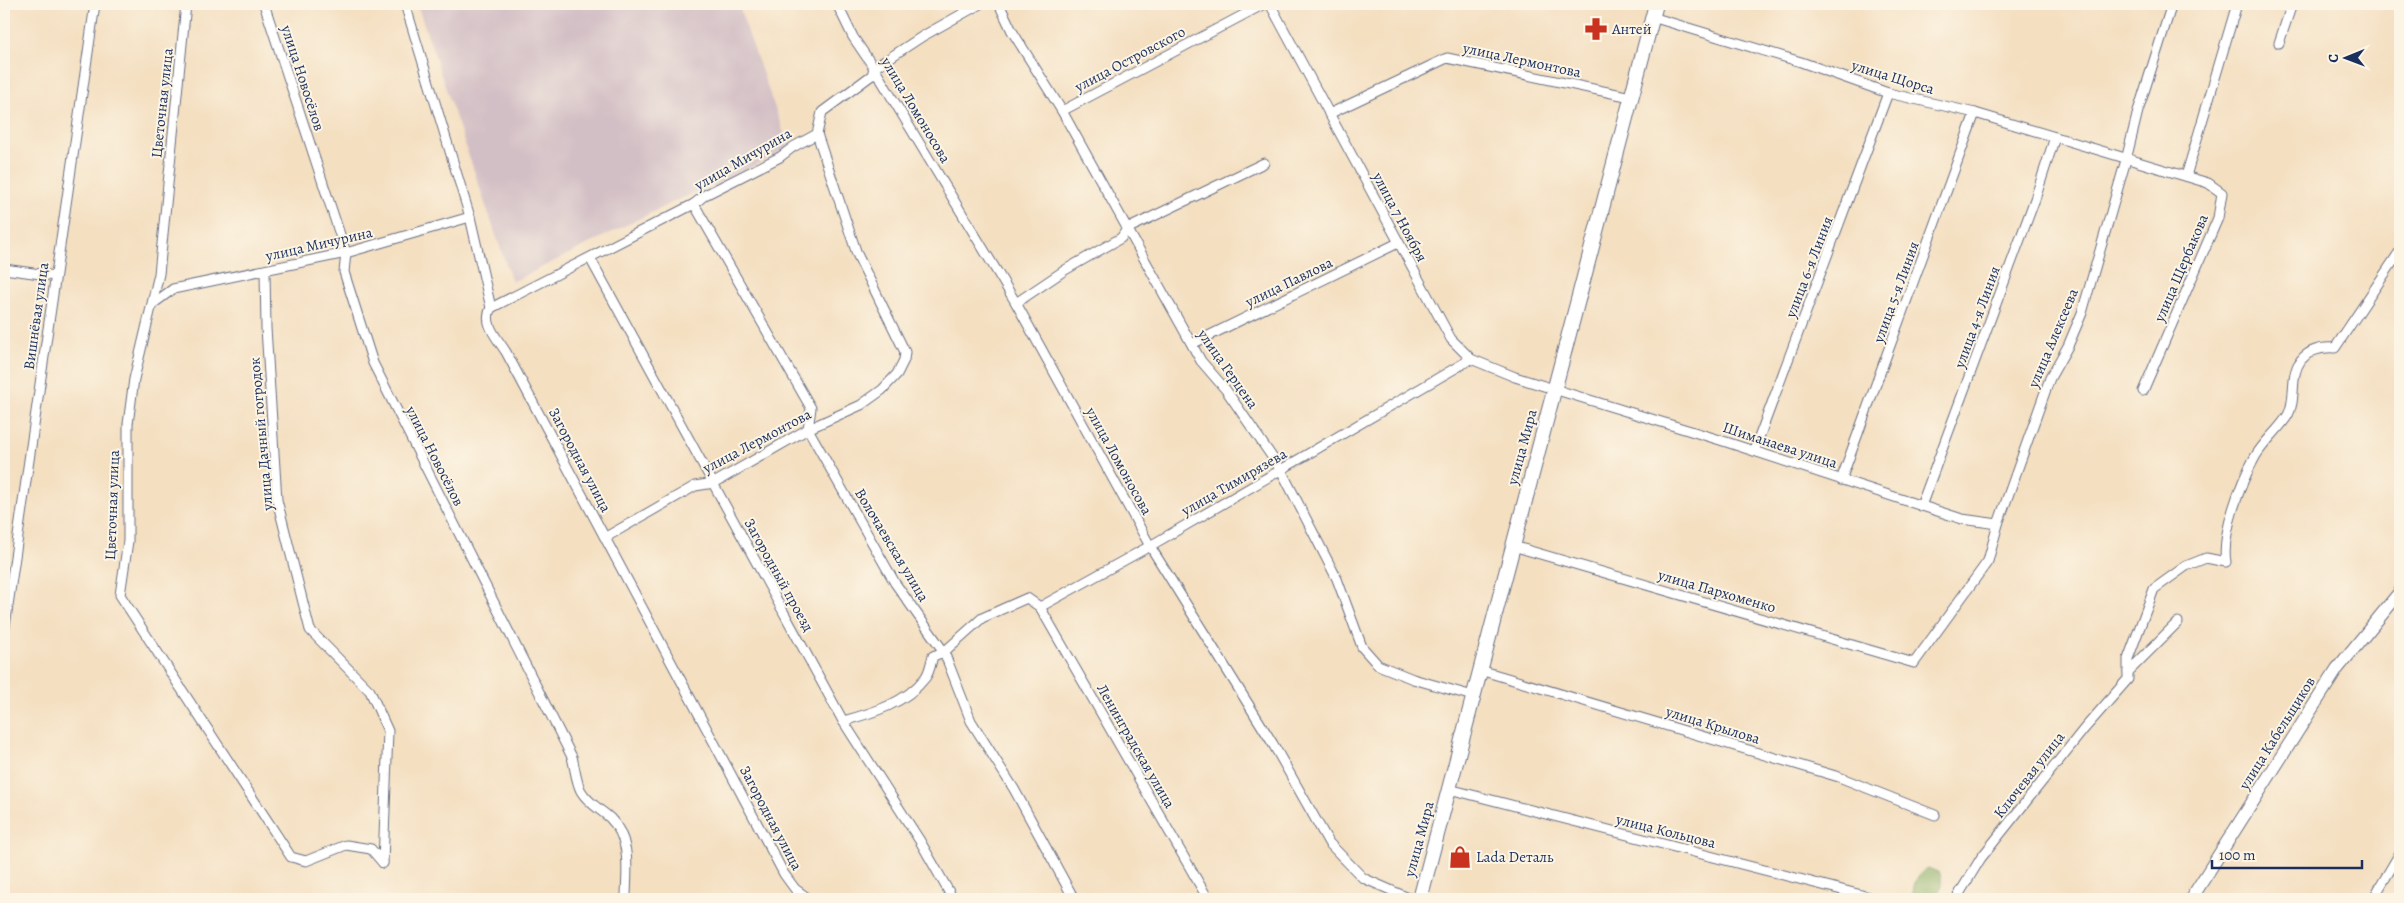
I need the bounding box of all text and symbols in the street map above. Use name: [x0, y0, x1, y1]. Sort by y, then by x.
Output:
pharmacy icon: Антей: [1583, 16, 1609, 42]
place label: Антей: [1611, 19, 1652, 39]
street label: улица Островского: [1070, 21, 1189, 97]
street label: улица Новосёлов: [276, 22, 329, 133]
north arrow: [2322, 32, 2372, 82]
street label: улица Лермонтова: [1460, 38, 1583, 82]
street label: Цветочная улица: [146, 47, 178, 159]
street label: улица Ломоносова: [876, 52, 956, 167]
text: С: [2324, 53, 2343, 63]
street label: улица Щорса: [1848, 55, 1937, 99]
street label: улица Мичурина: [690, 123, 795, 195]
street label: улица 7 Ноября: [1368, 168, 1432, 265]
street label: улица Щербакова: [2149, 211, 2213, 326]
street label: улица 6-я Линия: [1780, 213, 1838, 321]
street label: улица Мичурина: [263, 222, 374, 266]
street label: улица 5-я Линия: [1868, 239, 1924, 346]
street label: улица Павлова: [1241, 252, 1336, 312]
street label: Вишнёвая улица: [19, 261, 53, 371]
street label: улица 4-я Линия: [1949, 263, 2005, 372]
street label: улица Алексеева: [2023, 285, 2083, 392]
street label: улица Герцена: [1193, 324, 1263, 413]
street label: улица Дачный гогродок: [244, 356, 278, 512]
street label: улица Новосёлов: [401, 402, 469, 509]
street label: улица Ломоносова: [1081, 403, 1157, 518]
street label: Загородная улица: [544, 404, 616, 516]
street label: улица Лермонтова: [698, 404, 815, 478]
street label: улица Мира: [1502, 407, 1542, 488]
street label: Шиманаева улица: [1720, 417, 1840, 473]
street label: улица Тимирязева: [1177, 444, 1291, 521]
street label: Цветочная улица: [100, 449, 124, 560]
street label: Волочаевская улица: [850, 485, 934, 605]
street label: Загородный проезд: [740, 515, 818, 635]
street label: улица Пархоменко: [1655, 564, 1778, 617]
street label: улица Кабельщиков: [2234, 673, 2320, 794]
street label: Ленинградская улица: [1092, 680, 1180, 812]
street label: улица Крылова: [1662, 701, 1763, 749]
street label: Ключевая улица: [1989, 728, 2069, 822]
street label: Загородная улица: [735, 762, 807, 874]
street label: улица Мира: [1399, 799, 1439, 880]
street label: улица Кольцова: [1613, 809, 1718, 853]
scale bar: [2212, 838, 2362, 870]
shop icon: Lada Dеталь: [1447, 844, 1473, 870]
text: 100 m: [2219, 845, 2256, 865]
place label: Lada Dеталь: [1476, 847, 1554, 867]

